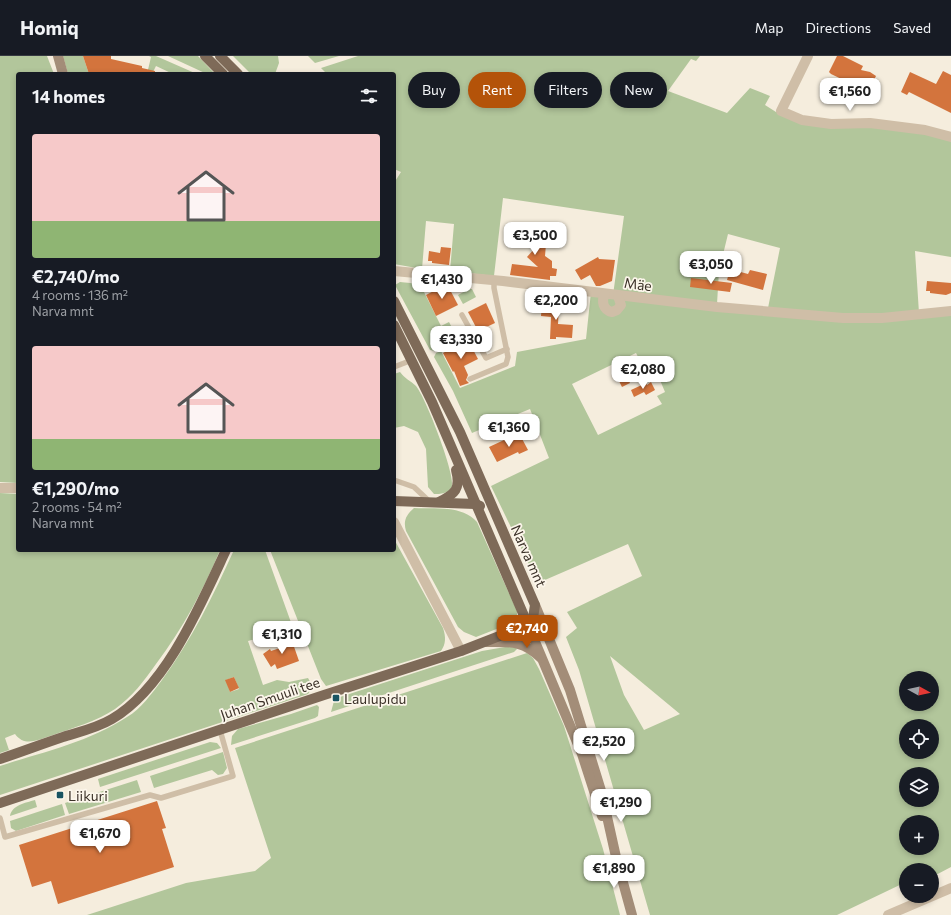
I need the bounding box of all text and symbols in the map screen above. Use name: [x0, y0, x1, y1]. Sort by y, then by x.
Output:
text: Homiq: [20, 16, 79, 39]
text: Map: [755, 19, 784, 36]
text: Directions: [806, 19, 871, 36]
text: Saved: [893, 19, 931, 36]
chip: Buy: [408, 72, 460, 108]
chip: Rent: [468, 72, 526, 108]
chip: Filters: [534, 72, 602, 108]
chip: New: [610, 72, 667, 108]
pin: €1,560: [817, 78, 883, 112]
text: €1,560: [829, 83, 871, 99]
icon: filters: [358, 85, 380, 107]
text: 14 homes: [32, 86, 105, 107]
icon: home: [170, 160, 242, 232]
pin: €3,500: [502, 222, 568, 256]
text: €3,500: [513, 227, 557, 243]
pin: €3,050: [678, 251, 744, 285]
text: €3,050: [689, 256, 733, 272]
text: €2,740/mo: [32, 266, 120, 287]
pin: €1,430: [409, 266, 475, 300]
text: €1,430: [421, 271, 463, 287]
street label: Mäe: [623, 274, 653, 294]
text: 4 rooms · 136 m²: [32, 287, 128, 303]
pin: €2,200: [523, 287, 589, 321]
text: €2,200: [534, 292, 578, 308]
text: Narva mnt: [32, 303, 94, 319]
pin: €3,330: [428, 326, 494, 360]
text: €3,330: [439, 331, 483, 347]
pin: €2,080: [610, 356, 676, 390]
text: €2,080: [621, 361, 665, 377]
icon: home: [170, 372, 242, 444]
pin: €1,360: [476, 414, 542, 448]
text: €1,360: [488, 419, 530, 435]
text: €1,290/mo: [32, 478, 119, 499]
text: 2 rooms · 54 m²: [32, 499, 122, 515]
text: Narva mnt: [32, 515, 94, 531]
street label: Narva mnt: [508, 522, 550, 590]
pin: €2,740: [494, 615, 560, 649]
text: €2,740: [506, 620, 548, 636]
pin: €1,310: [249, 621, 315, 655]
text: €1,310: [262, 626, 302, 642]
north arrow: [899, 671, 939, 711]
map controls: [899, 671, 939, 903]
street label: Juhan Smuuli tee: [218, 673, 322, 723]
place label: Laulupidu: [344, 690, 406, 707]
marker: Laulupidu: [331, 693, 341, 703]
button: locate: [899, 719, 939, 759]
pin: €2,520: [571, 728, 637, 762]
text: €2,520: [582, 733, 626, 749]
button: layers: [899, 767, 939, 807]
place label: Liikuri: [68, 787, 108, 804]
pin: €1,290: [588, 789, 654, 823]
marker: Liikuri: [55, 790, 65, 800]
text: €1,290: [600, 794, 642, 810]
button: +: [899, 815, 939, 855]
pin: €1,670: [67, 820, 133, 854]
text: €1,670: [79, 825, 121, 841]
pin: €1,890: [581, 855, 647, 889]
text: €1,890: [593, 860, 635, 876]
button: −: [899, 863, 939, 903]

